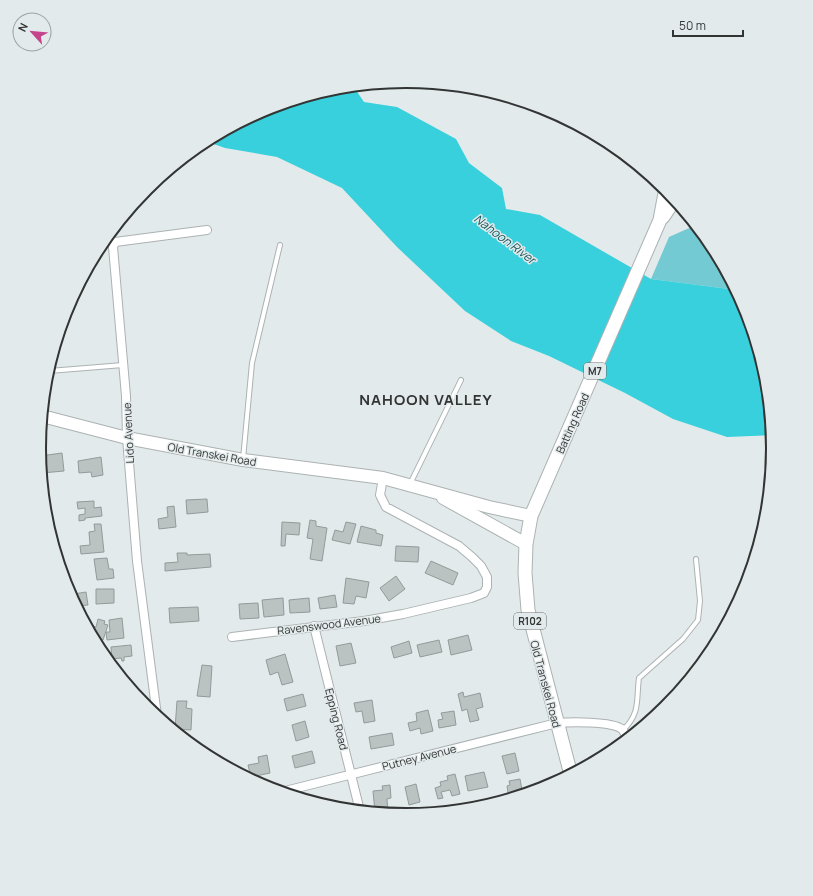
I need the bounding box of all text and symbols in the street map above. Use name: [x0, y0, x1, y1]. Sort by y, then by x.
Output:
north arrow: [12, 12, 52, 52]
scale bar: [673, 12, 743, 38]
text: 50 m: [679, 17, 706, 34]
text: N: [14, 20, 31, 34]
water label: Nahoon River: [471, 210, 541, 269]
road number: M7: [584, 363, 606, 379]
district label: NAHOON VALLEY: [359, 389, 493, 410]
street label: Batting Road: [552, 390, 592, 456]
street label: Lido Avenue: [119, 402, 137, 464]
street label: Old Transkei Road: [166, 439, 258, 469]
street label: Ravenswood Avenue: [276, 610, 382, 638]
road number: R102: [514, 613, 546, 629]
street label: Old Transkei Road: [527, 639, 565, 729]
street label: Epping Road: [322, 687, 352, 751]
street label: Putney Avenue: [380, 740, 458, 773]

